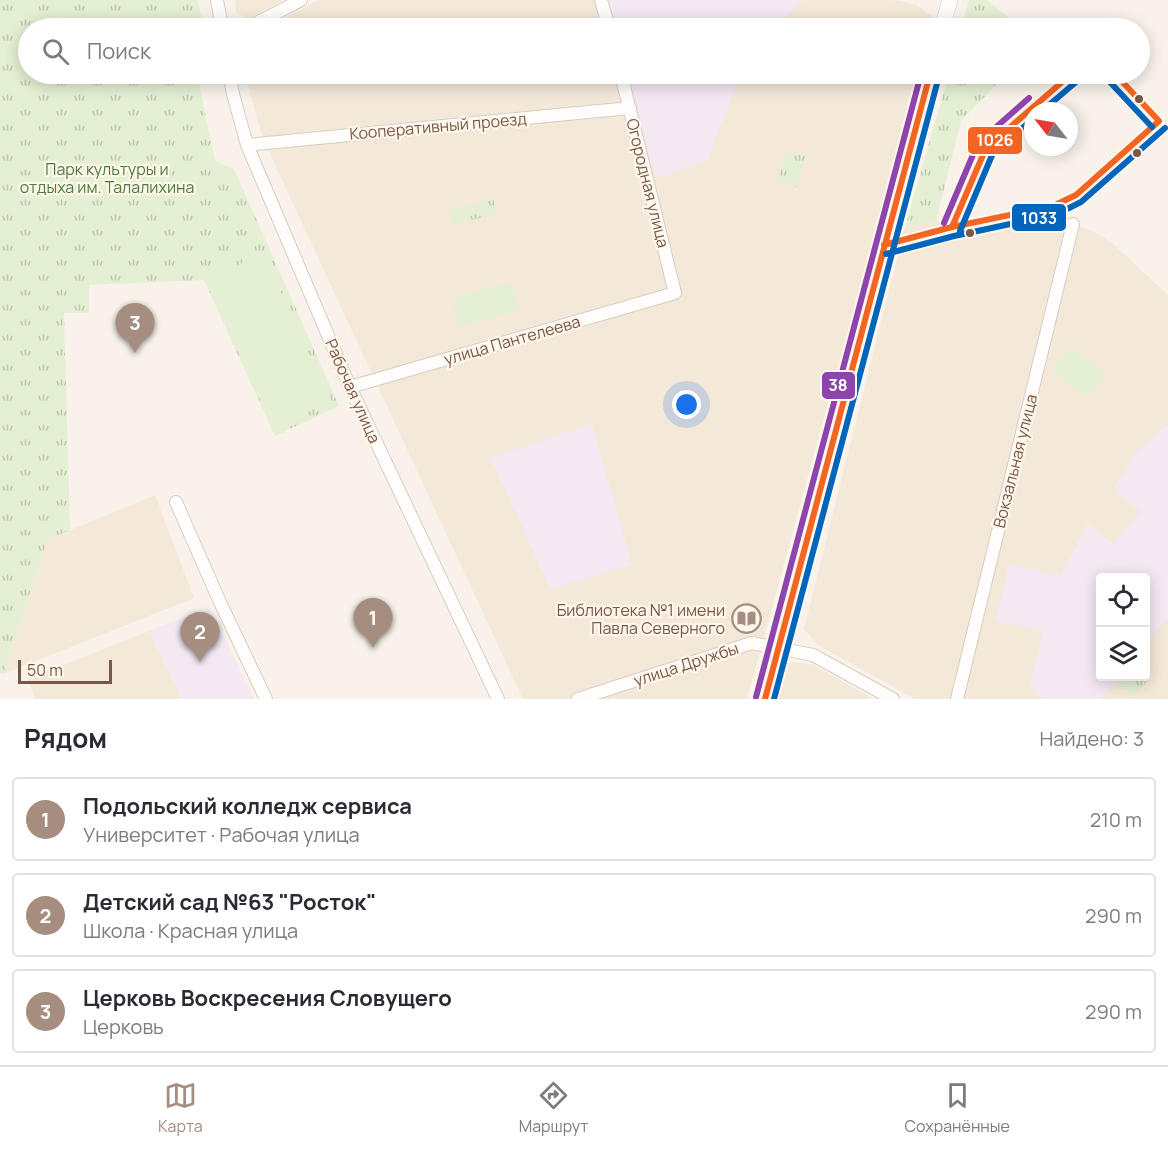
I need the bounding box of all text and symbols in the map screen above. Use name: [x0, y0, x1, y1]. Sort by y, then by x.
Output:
search box: [18, 18, 1150, 84]
icon: search: [39, 35, 72, 68]
text: Поиск: [87, 36, 151, 66]
unlabelled marker: [1133, 93, 1145, 105]
north arrow: [1024, 102, 1078, 156]
street label: Кооперативный проезд: [349, 107, 528, 145]
street label: Огородная улица: [621, 116, 675, 250]
line badge: 1026: [967, 126, 1023, 155]
text: 1026: [976, 129, 1014, 151]
unlabelled marker: [1131, 147, 1143, 159]
park label: Парк культуры и отдыха им. Талалихина: [20, 158, 194, 198]
line badge: 1033: [1011, 203, 1067, 232]
text: 1033: [1021, 207, 1057, 229]
unlabelled marker: [964, 227, 976, 239]
pin: 3: [116, 304, 154, 353]
street label: улица Пантелеева: [441, 310, 583, 370]
street label: Рабочая улица: [320, 335, 386, 447]
line badge: 38: [821, 371, 856, 400]
text: 38: [828, 374, 848, 396]
your location: [672, 390, 701, 419]
street label: Вокзальная улица: [988, 392, 1042, 530]
map controls: [1096, 573, 1150, 681]
button: locate: [1096, 573, 1150, 627]
pin: 1: [354, 598, 392, 648]
place label: Библиотека №1 имени Павла Северного: [557, 599, 725, 639]
library icon: Библиотека №1 имени Павла Северного: [730, 603, 762, 635]
pin: 2: [180, 612, 220, 662]
button: layers: [1096, 627, 1150, 681]
street label: улица Дружбы: [631, 637, 741, 691]
scale bar: [18, 657, 112, 684]
text: 50 m: [27, 659, 63, 681]
text: Рядом: [24, 720, 107, 756]
text: Найдено: 3: [1039, 725, 1144, 752]
text: Подольский колледж сервиса: [83, 791, 412, 821]
text: 1: [41, 806, 50, 833]
text: 210 m: [1090, 806, 1142, 833]
text: Университет · Рабочая улица: [83, 821, 360, 848]
text: Детский сад №63 "Росток": [83, 887, 376, 917]
text: 2: [40, 902, 51, 929]
text: 290 m: [1085, 902, 1142, 929]
text: Школа · Красная улица: [83, 917, 298, 944]
text: Церковь Воскресения Словущего: [83, 983, 452, 1013]
text: 3: [40, 998, 51, 1025]
text: 290 m: [1085, 998, 1142, 1025]
text: Церковь: [83, 1013, 164, 1040]
tab: Карта: [158, 1079, 203, 1137]
tab: Маршрут: [519, 1079, 588, 1137]
tab: Сохранённые: [905, 1079, 1010, 1137]

